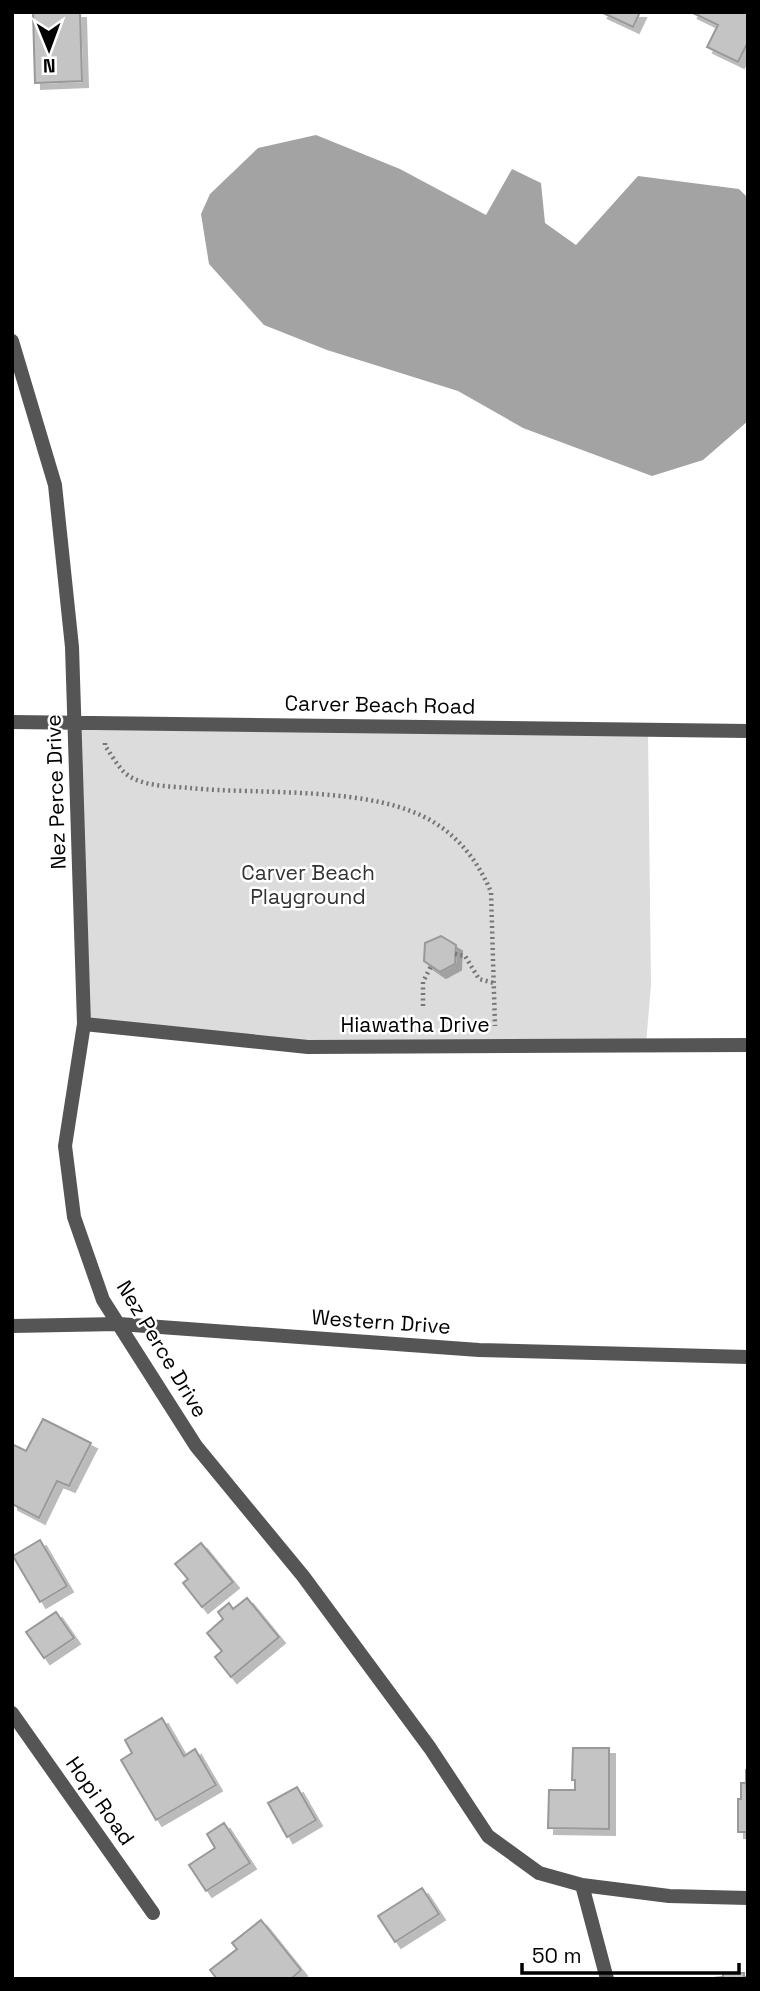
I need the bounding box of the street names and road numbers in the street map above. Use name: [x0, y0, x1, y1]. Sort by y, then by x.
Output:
street label: Carver Beach Road: [284, 689, 476, 720]
street label: Nez Perce Drive: [39, 714, 72, 870]
street label: Hiawatha Drive: [340, 1011, 490, 1038]
street label: Nez Perce Drive: [111, 1275, 214, 1422]
street label: Western Drive: [310, 1303, 452, 1340]
street label: Hopi Road: [60, 1751, 141, 1850]

